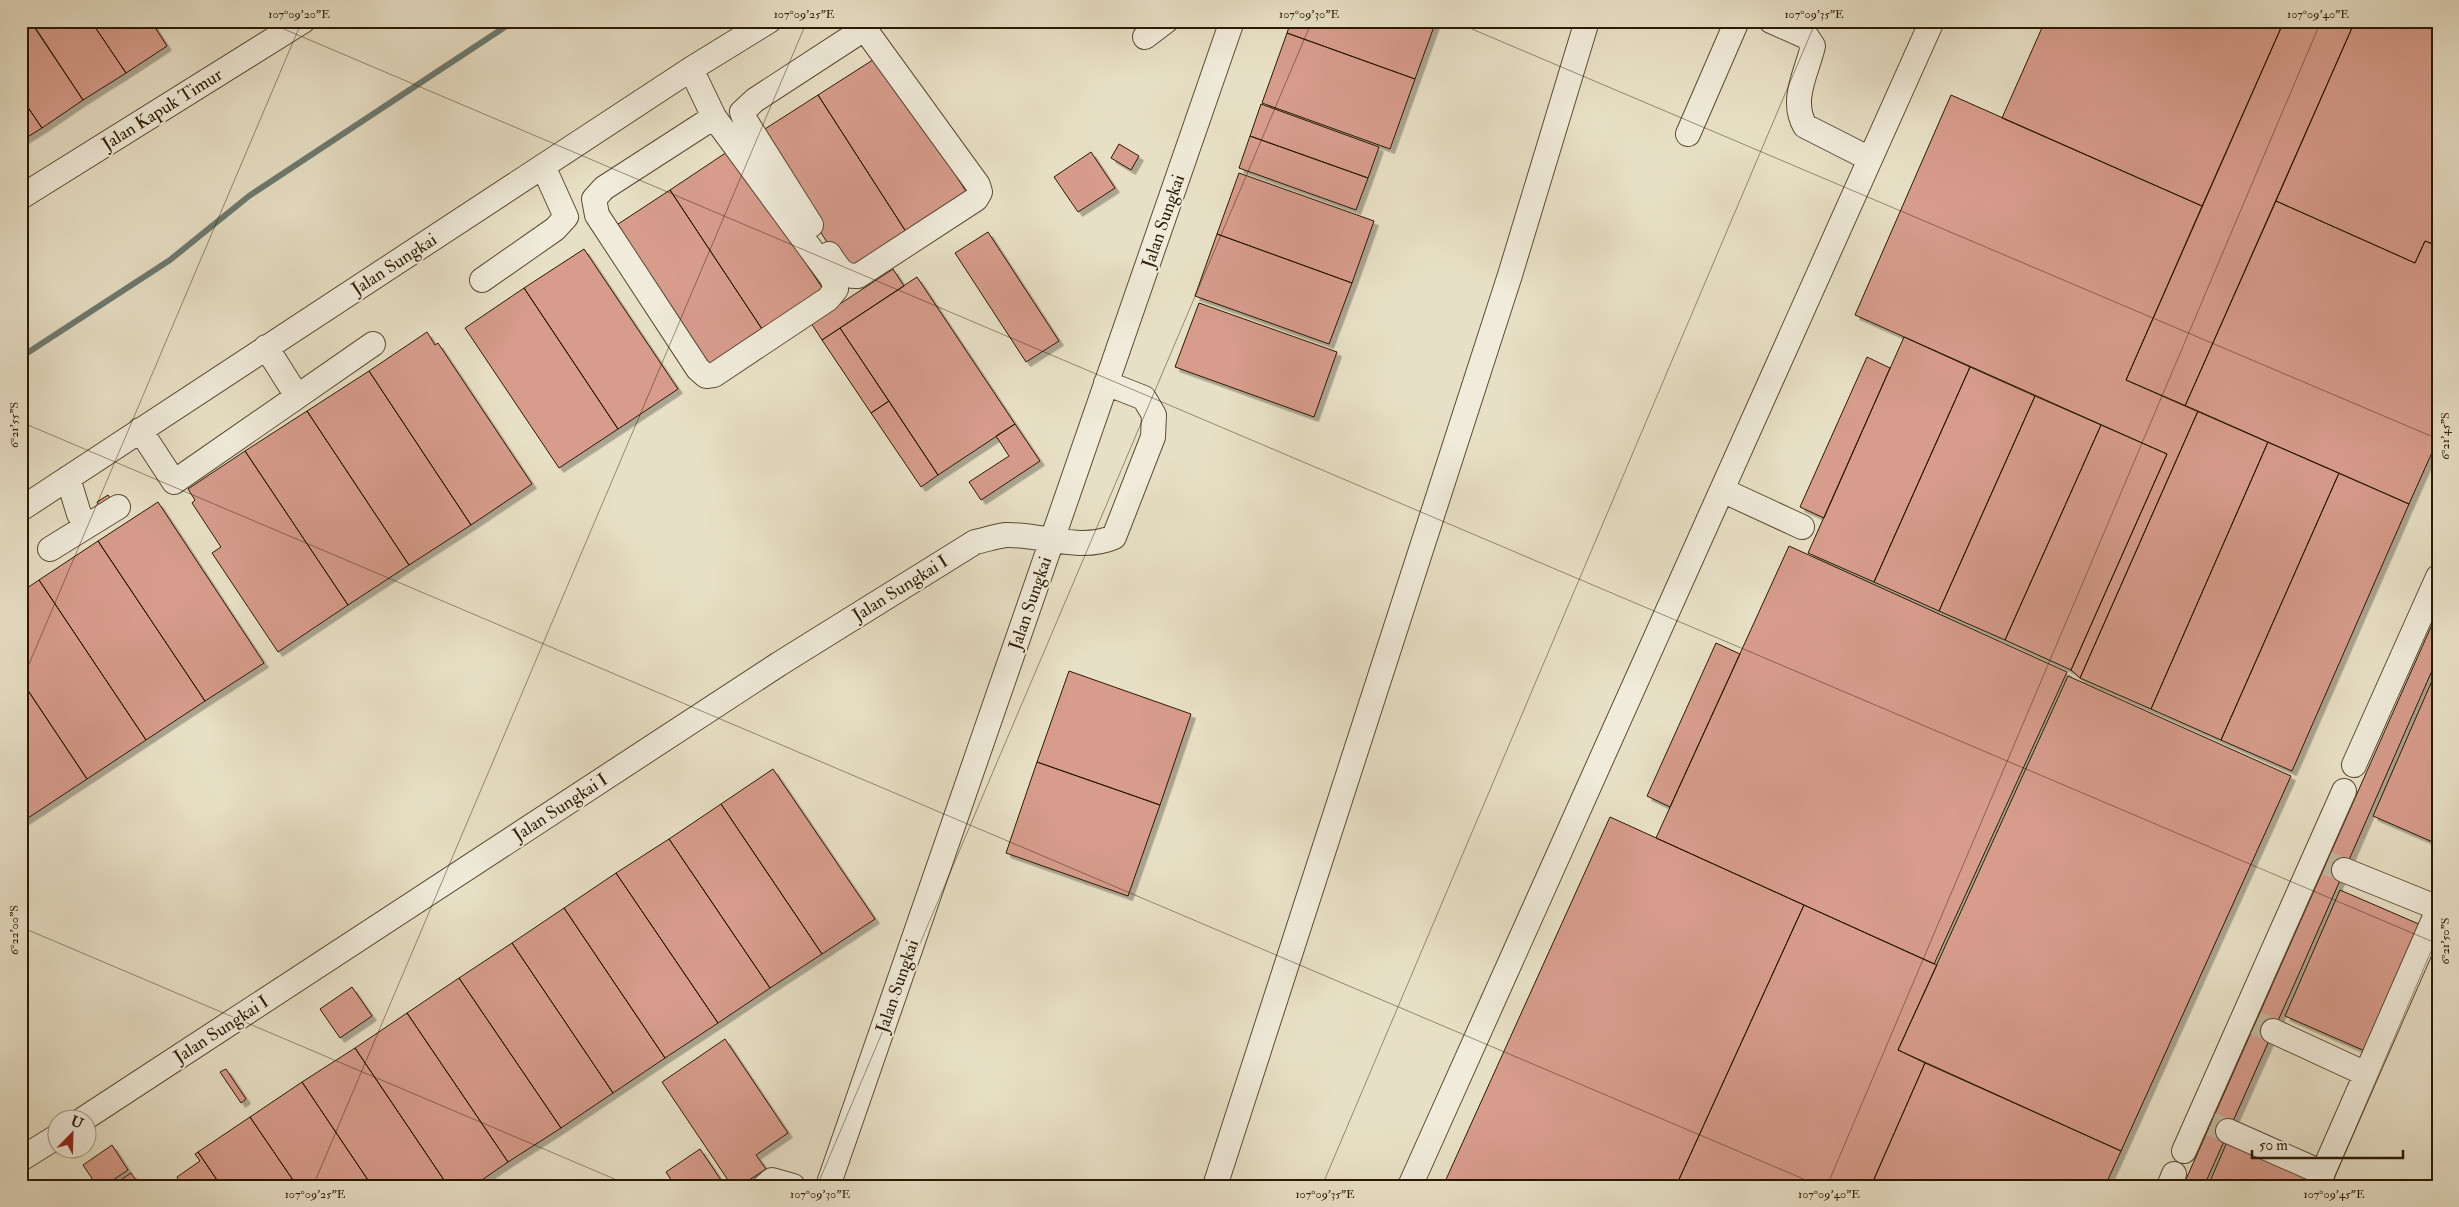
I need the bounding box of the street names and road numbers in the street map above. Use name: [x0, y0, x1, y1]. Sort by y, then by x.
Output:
street label: Jalan Kapuk Timur: [97, 63, 227, 156]
street label: Jalan Sungkai: [1136, 171, 1190, 272]
street label: Jalan Sungkai: [346, 228, 442, 301]
street label: Jalan Sungkai I: [847, 550, 952, 627]
street label: Jalan Sungkai: [1003, 553, 1057, 654]
street label: Jalan Sungkai I: [508, 768, 612, 847]
street label: Jalan Sungkai: [870, 936, 924, 1037]
street label: Jalan Sungkai I: [169, 990, 273, 1069]

